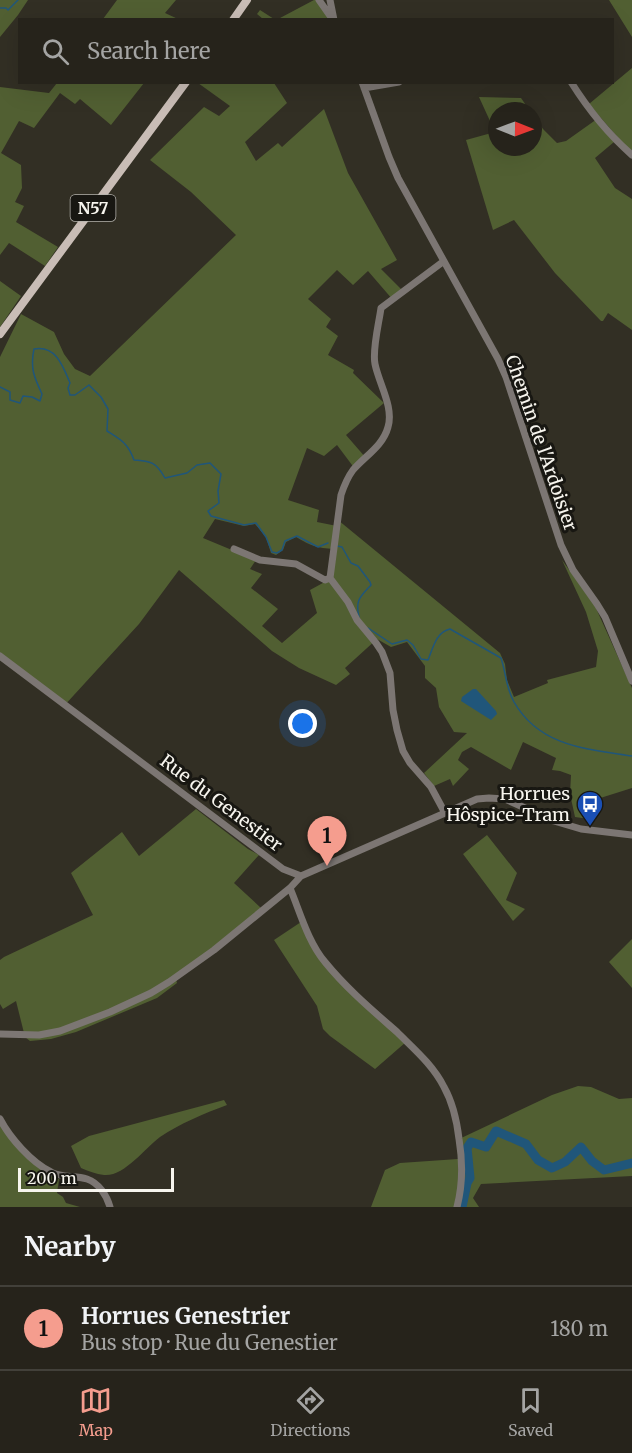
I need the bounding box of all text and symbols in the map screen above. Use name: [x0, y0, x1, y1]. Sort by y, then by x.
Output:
search box: [18, 18, 614, 84]
icon: search: [39, 35, 72, 68]
text: Search here: [87, 37, 210, 65]
north arrow: [488, 102, 542, 156]
road number: N57: [70, 195, 116, 221]
street label: Chemin de l'Ardoisier: [501, 352, 582, 534]
your location: [288, 709, 317, 738]
street label: Rue du Genestier: [156, 749, 287, 856]
place label: Horrues Hôspice-Tram: [446, 782, 570, 826]
bus stop icon: Horrues Hôspice-Tram: [575, 789, 605, 827]
pin: 1: [308, 816, 346, 866]
scale bar: [18, 1165, 174, 1192]
text: 200 m: [27, 1168, 77, 1188]
text: Nearby: [24, 1230, 116, 1263]
text: Horrues Genestrier: [81, 1302, 290, 1330]
text: 1: [39, 1316, 48, 1341]
text: 180 m: [550, 1316, 608, 1341]
text: Bus stop · Rue du Genestier: [81, 1330, 338, 1355]
tab: Map: [79, 1384, 113, 1440]
tab: Directions: [270, 1384, 350, 1440]
tab: Saved: [508, 1384, 553, 1440]

